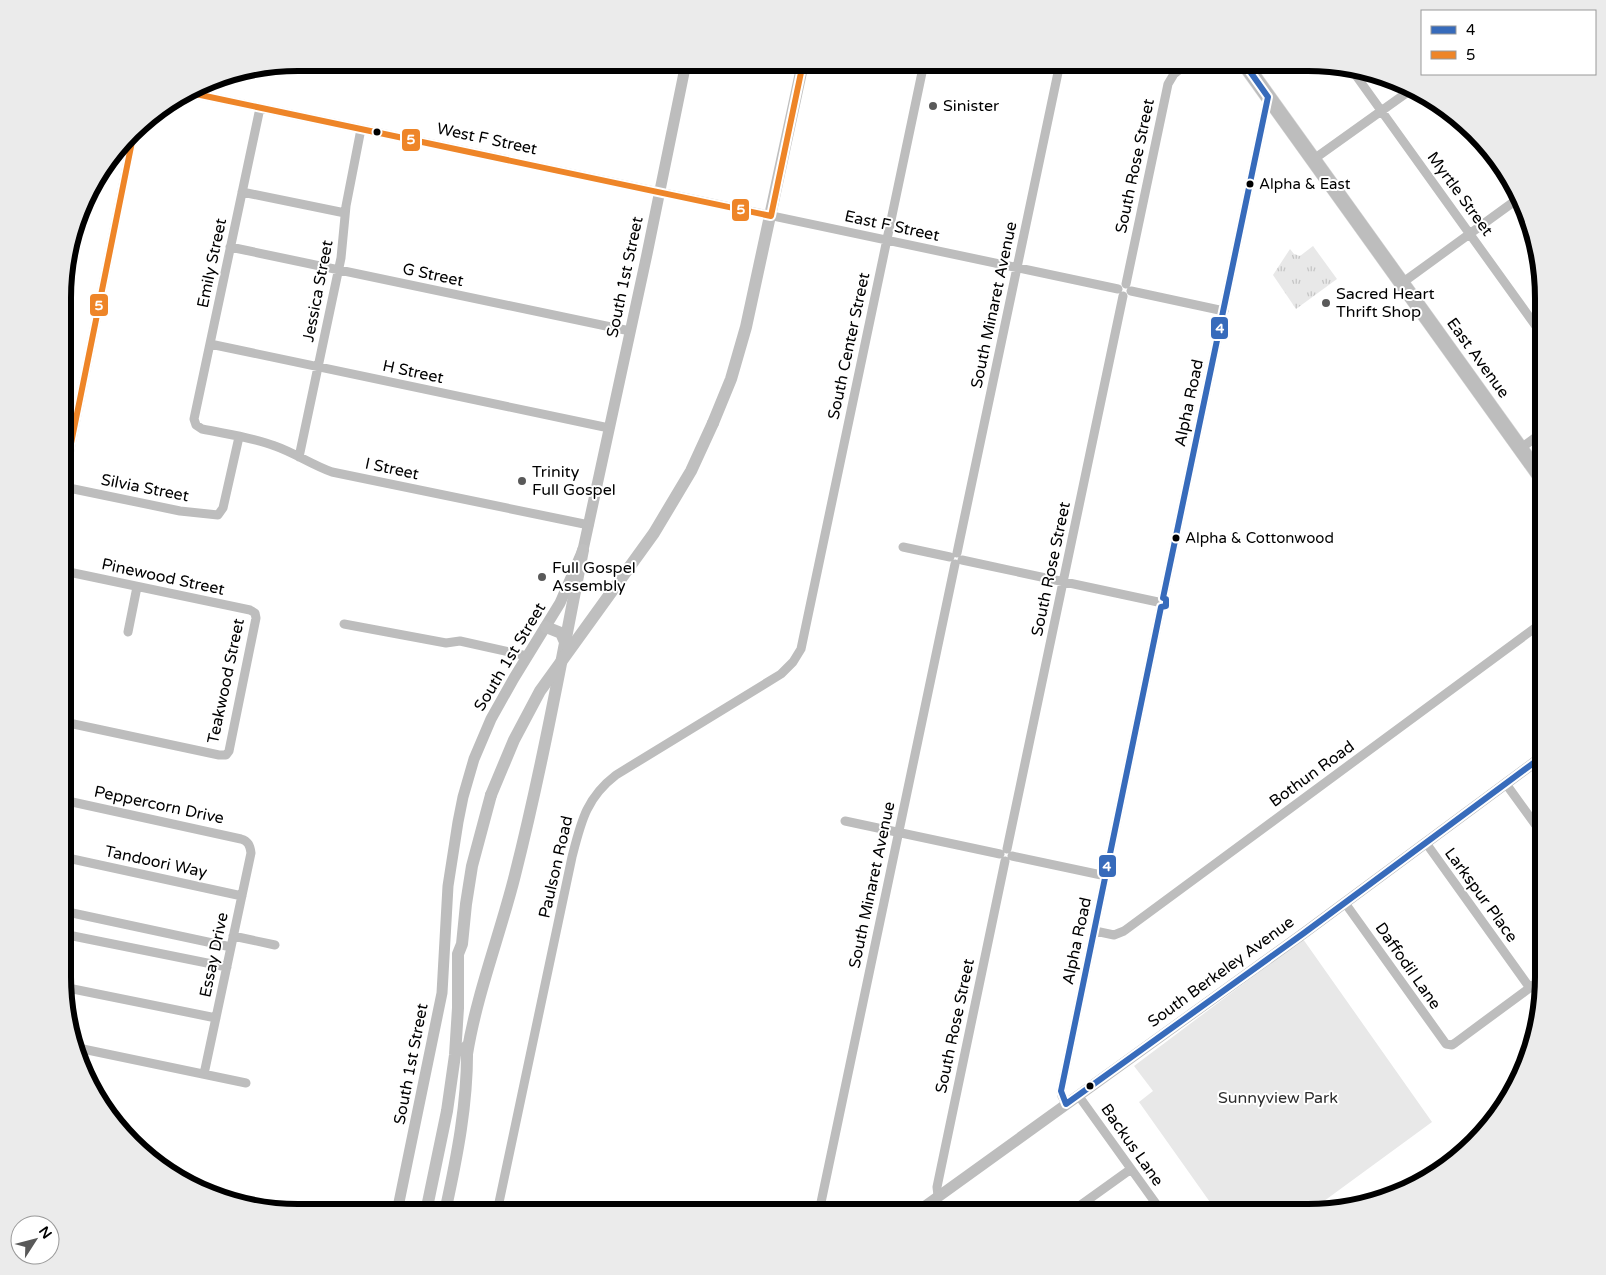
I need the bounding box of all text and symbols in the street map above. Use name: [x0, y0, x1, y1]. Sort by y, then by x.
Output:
legend: [1421, 10, 1596, 75]
text: 4: [1466, 21, 1475, 39]
text: 5: [1466, 46, 1475, 64]
place label: Sinister: [943, 96, 1000, 116]
street label: South Rose Street: [1111, 97, 1159, 235]
marker: Sinister: [927, 100, 939, 112]
street label: West F Street: [435, 119, 539, 159]
unlabelled marker: [372, 127, 382, 137]
line badge: 5: [401, 128, 421, 152]
text: 5: [407, 131, 416, 148]
street label: Myrtle Street: [1423, 148, 1497, 240]
place label: Alpha & East: [1259, 175, 1351, 193]
marker: Alpha & East: [1245, 179, 1255, 189]
line badge: 5: [731, 198, 750, 222]
text: 5: [737, 201, 746, 218]
street label: East F Street: [843, 206, 941, 246]
street label: South 1st Street: [602, 215, 648, 339]
street label: Emily Street: [193, 216, 231, 310]
street label: South Minaret Avenue: [967, 220, 1021, 390]
street label: Jessica Street: [298, 238, 338, 344]
street label: G Street: [401, 259, 465, 291]
street label: South Center Street: [824, 271, 874, 421]
place label: Sacred Heart Thrift Shop: [1336, 284, 1435, 322]
line badge: 5: [89, 293, 109, 317]
text: 5: [95, 297, 104, 314]
marker: Sacred Heart Thrift Shop: [1320, 297, 1332, 309]
street label: East Avenue: [1442, 314, 1514, 402]
line badge: 4: [1210, 316, 1229, 340]
text: 4: [1216, 320, 1225, 337]
street label: H Street: [381, 356, 445, 388]
street label: Alpha Road: [1170, 357, 1208, 449]
street label: I Street: [363, 454, 421, 484]
place label: Trinity Full Gospel: [532, 462, 616, 500]
street label: Silvia Street: [99, 470, 191, 506]
marker: Trinity Full Gospel: [516, 475, 528, 487]
street label: South Rose Street: [1027, 500, 1075, 638]
place label: Alpha & Cottonwood: [1185, 529, 1334, 547]
marker: Alpha & Cottonwood: [1171, 533, 1181, 543]
street label: Pinewood Street: [100, 554, 226, 600]
place label: Full Gospel Assembly: [552, 558, 636, 596]
marker: Full Gospel Assembly: [536, 571, 548, 583]
street label: South 1st Street: [470, 599, 550, 715]
street label: Teakwood Street: [203, 617, 249, 745]
street label: Bothun Road: [1266, 736, 1358, 812]
street label: Peppercorn Drive: [92, 781, 226, 829]
street label: South Minaret Avenue: [845, 800, 899, 970]
street label: Paulson Road: [535, 814, 577, 920]
street label: Tandoori Way: [103, 841, 209, 883]
street label: Larkspur Place: [1440, 844, 1522, 946]
line badge: 4: [1098, 854, 1117, 878]
text: 4: [1103, 858, 1112, 875]
street label: Alpha Road: [1058, 895, 1096, 987]
street label: Essay Drive: [195, 911, 233, 999]
street label: South Berkeley Avenue: [1144, 912, 1298, 1032]
street label: Daffodil Lane: [1371, 919, 1445, 1013]
street label: South Rose Street: [931, 957, 979, 1095]
street label: South 1st Street: [389, 1002, 433, 1126]
unlabelled marker: [1085, 1081, 1095, 1091]
park label: Sunnyview Park: [1218, 1088, 1338, 1108]
street label: Backus Lane: [1096, 1100, 1168, 1190]
north arrow: [10, 1215, 60, 1265]
text: N: [35, 1223, 55, 1242]

